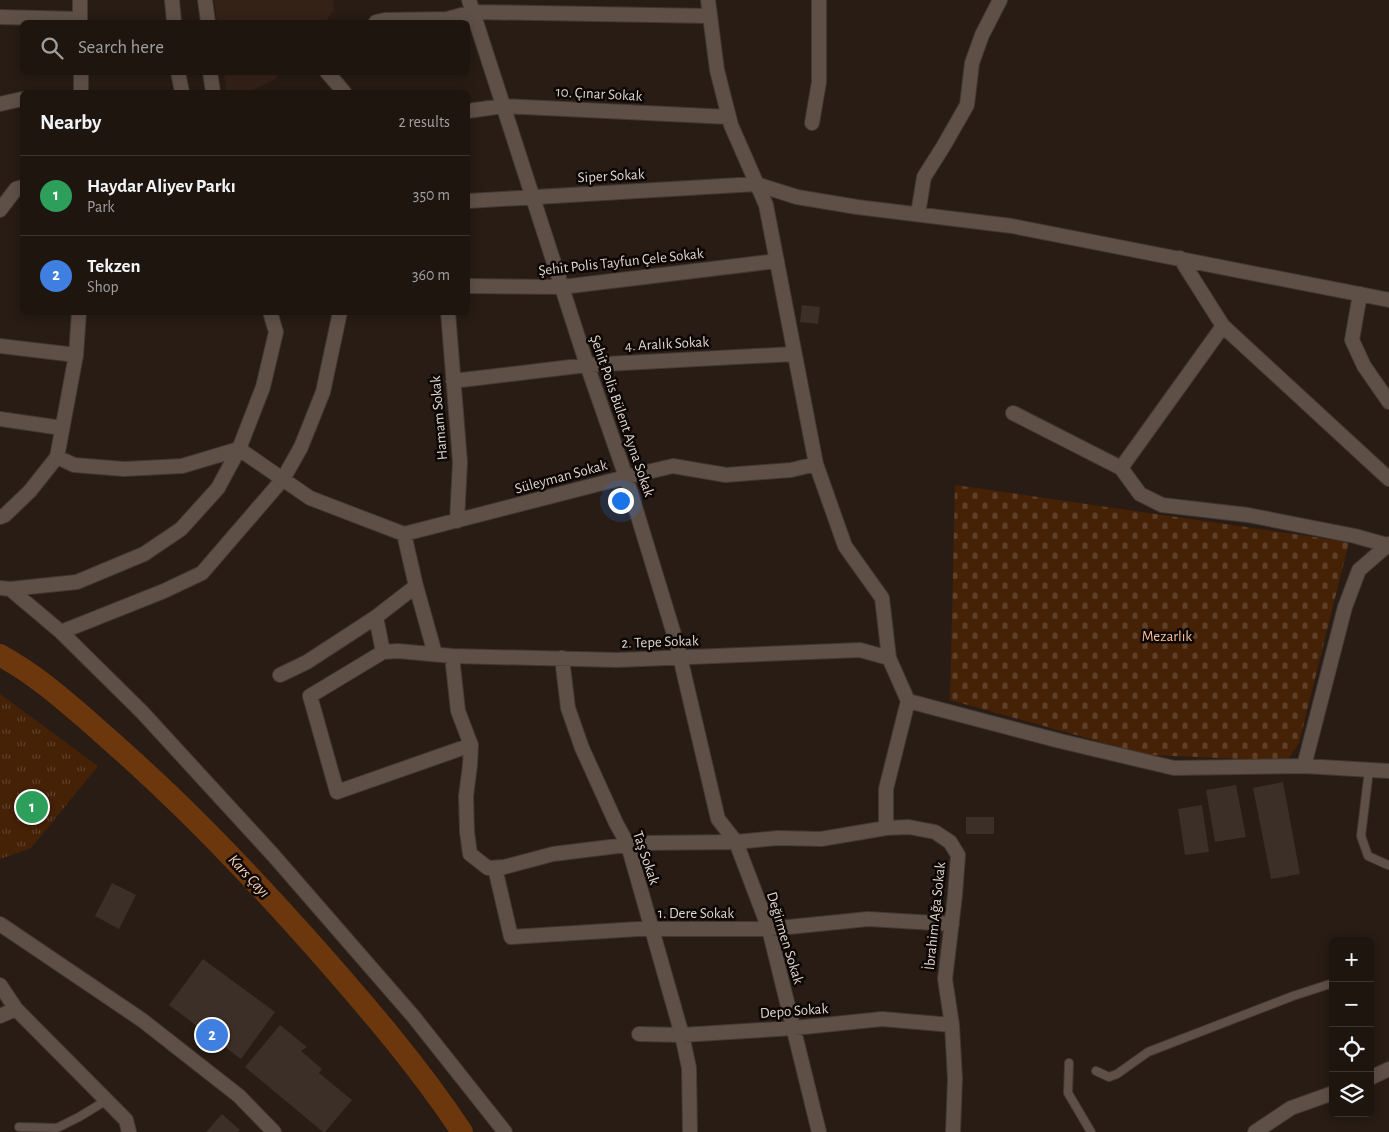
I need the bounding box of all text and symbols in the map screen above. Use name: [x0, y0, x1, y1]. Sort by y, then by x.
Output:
search box: [20, 20, 470, 75]
icon: search: [38, 34, 66, 62]
text: Search here: [78, 38, 164, 57]
street label: 10. Çınar Sokak: [555, 84, 643, 104]
text: Nearby: [40, 112, 101, 133]
text: 2 results: [398, 114, 450, 130]
street label: Siper Sokak: [577, 167, 645, 185]
text: Haydar Aliyev Parkı: [87, 177, 236, 196]
text: 1: [53, 187, 59, 203]
text: 350 m: [413, 187, 450, 203]
text: Park: [87, 199, 115, 215]
street label: Şehit Polis Tayfun Çele Sokak: [538, 246, 704, 278]
text: Tekzen: [87, 257, 141, 276]
text: 2: [52, 267, 60, 283]
text: 360 m: [412, 267, 450, 283]
text: Shop: [87, 279, 119, 295]
street label: Şehit Polis Bülent Ayna Sokak: [587, 333, 657, 499]
street label: 4. Aralık Sokak: [624, 334, 710, 354]
street label: Hamam Sokak: [428, 375, 450, 461]
street label: Süleyman Sokak: [513, 457, 609, 497]
your location: [608, 488, 634, 514]
park label: Mezarlık: [1142, 629, 1192, 644]
street label: 2. Tepe Sokak: [621, 633, 699, 651]
pin: 1: [16, 788, 48, 826]
street label: Taş Sokak: [630, 829, 662, 887]
water label: Kars Çayı: [225, 851, 273, 901]
street label: İbrahim Ağa Sokak: [920, 861, 948, 971]
street label: Değirmen Sokak: [764, 890, 806, 986]
street label: 1. Dere Sokak: [658, 906, 734, 921]
map controls: [1329, 937, 1374, 1117]
button: +: [1329, 937, 1374, 982]
button: −: [1329, 982, 1374, 1027]
street label: Depo Sokak: [759, 1001, 829, 1021]
pin: 2: [196, 1016, 228, 1054]
button: locate: [1329, 1027, 1374, 1072]
button: layers: [1329, 1072, 1374, 1117]

